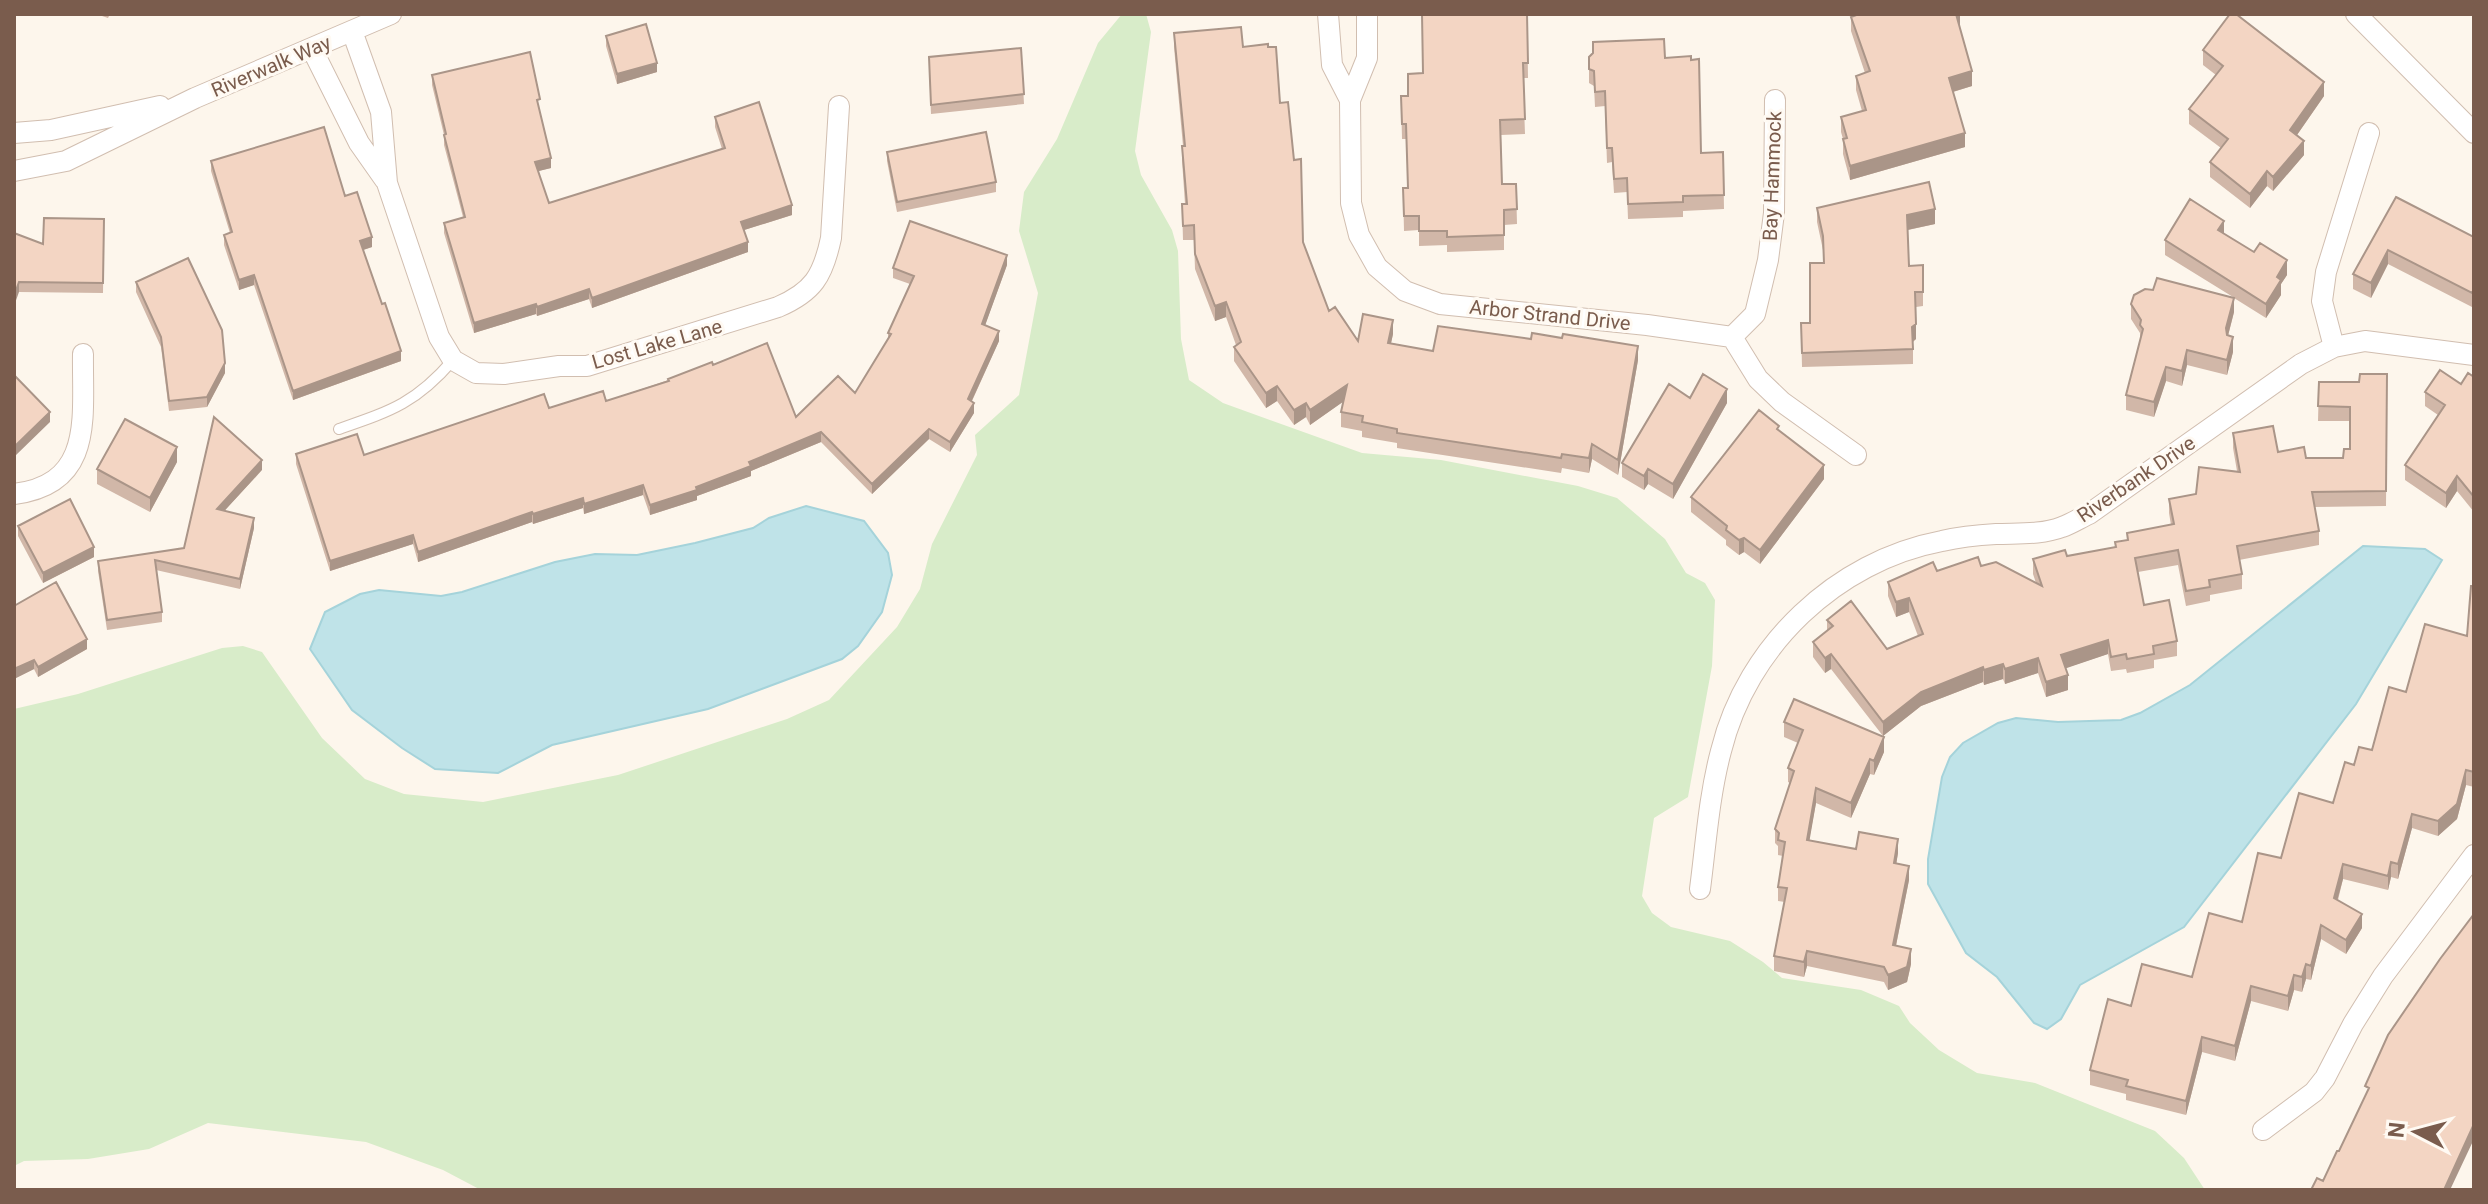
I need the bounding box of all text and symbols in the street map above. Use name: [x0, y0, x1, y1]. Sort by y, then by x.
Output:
street label: Riverwalk Way: [207, 30, 335, 102]
street label: Bay Hammock: [1758, 110, 1786, 241]
street label: Arbor Strand Drive: [1468, 295, 1632, 335]
street label: Lost Lake Lane: [589, 314, 725, 374]
street label: Riverbank Drive: [2072, 431, 2200, 527]
north arrow: [2376, 1092, 2456, 1172]
text: N: [2383, 1121, 2410, 1139]

